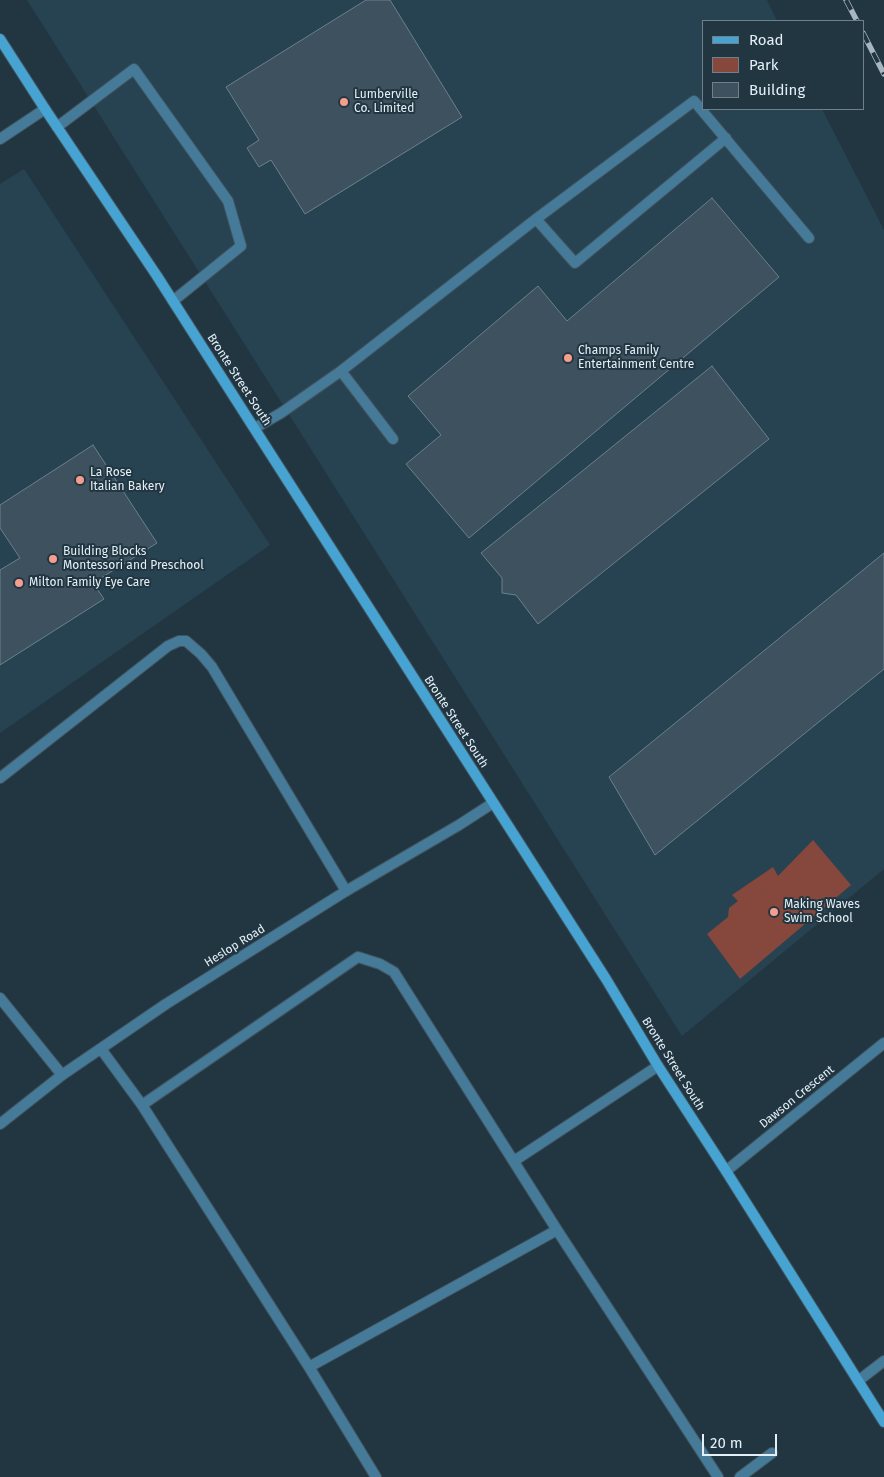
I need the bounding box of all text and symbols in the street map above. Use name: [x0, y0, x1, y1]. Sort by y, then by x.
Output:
legend: [702, 20, 864, 110]
text: Road: [749, 31, 784, 49]
text: Park: [749, 56, 779, 74]
text: Building: [749, 81, 805, 99]
place label: Lumberville Co. Limited: [354, 88, 418, 116]
marker: Lumberville Co. Limited: [338, 96, 350, 108]
street label: Bronte Street South: [204, 331, 274, 429]
place label: Champs Family Entertainment Centre: [578, 344, 694, 372]
marker: Champs Family Entertainment Centre: [562, 352, 574, 364]
place label: La Rose Italian Bakery: [90, 466, 165, 494]
marker: La Rose Italian Bakery: [74, 474, 86, 486]
place label: Building Blocks Montessori and Preschool: [63, 545, 204, 573]
marker: Building Blocks Montessori and Preschool: [47, 553, 59, 565]
place label: Milton Family Eye Care: [29, 576, 150, 590]
marker: Milton Family Eye Care: [13, 577, 25, 589]
street label: Bronte Street South: [421, 673, 491, 771]
place label: Making Waves Swim School: [784, 898, 860, 926]
marker: Making Waves Swim School: [768, 906, 780, 918]
street label: Heslop Road: [202, 922, 268, 970]
street label: Bronte Street South: [639, 1015, 707, 1113]
street label: Dawson Crescent: [757, 1062, 837, 1132]
scale bar: [704, 1424, 779, 1456]
text: 20 m: [710, 1434, 743, 1452]

